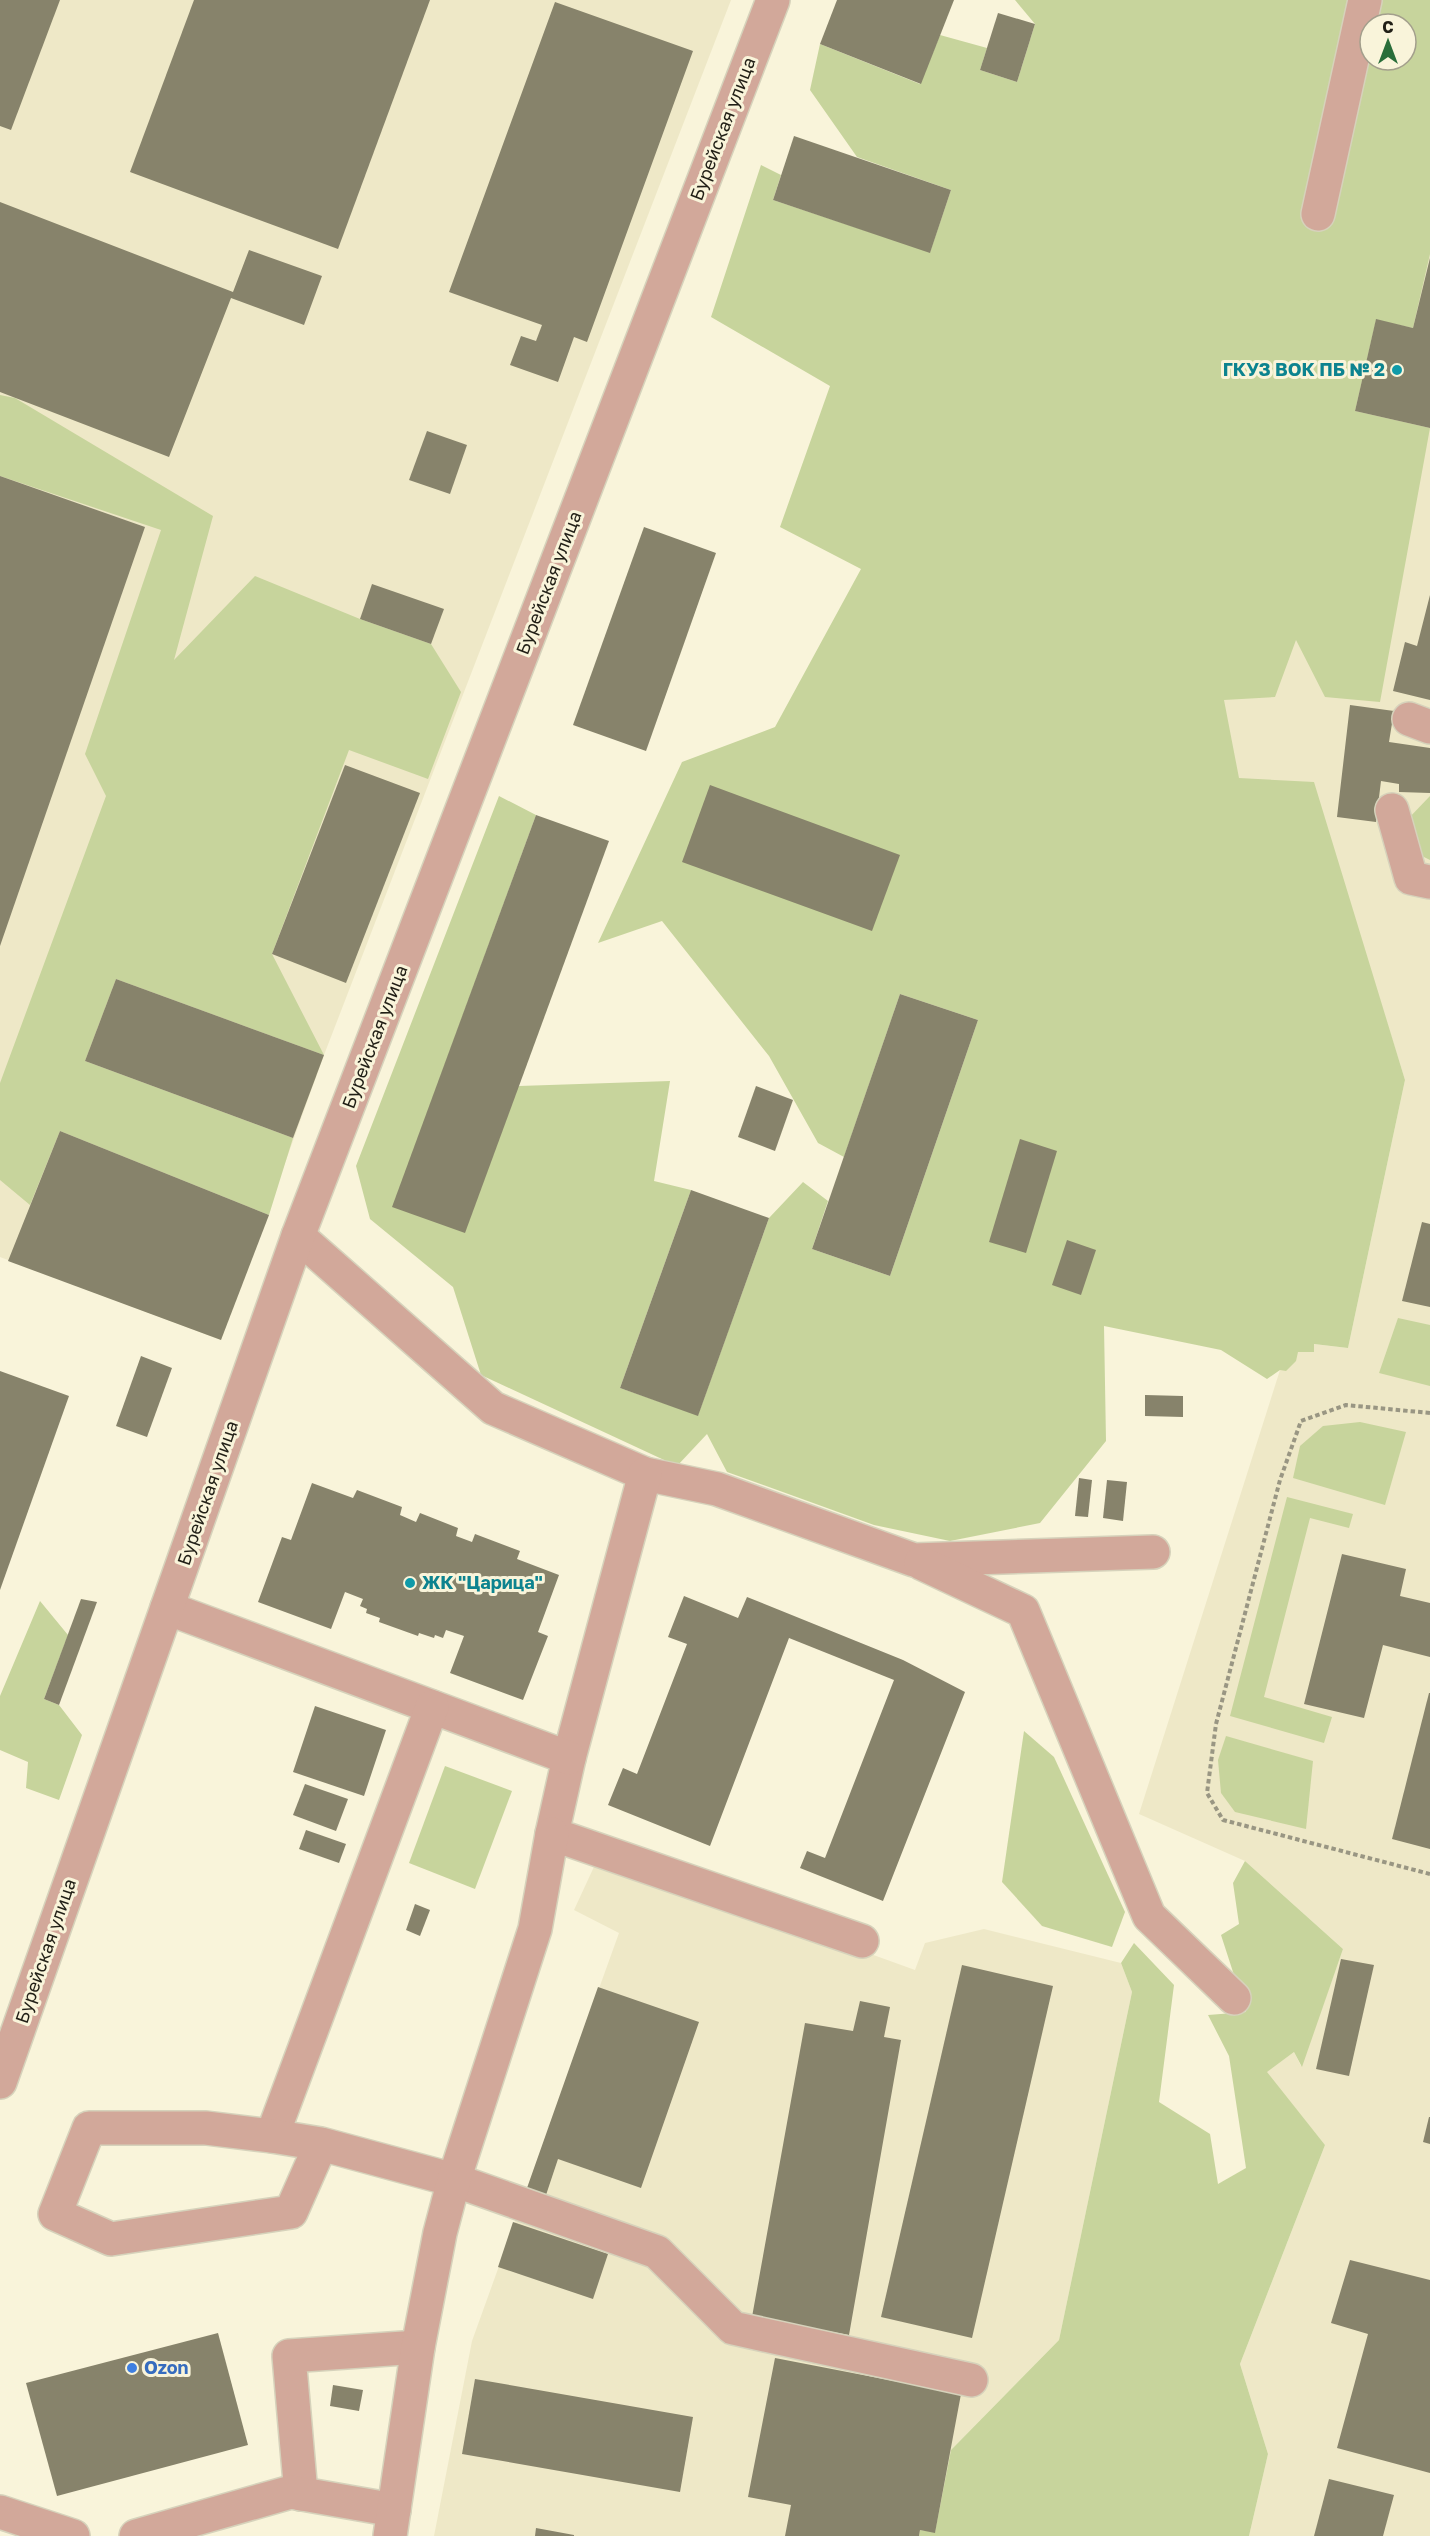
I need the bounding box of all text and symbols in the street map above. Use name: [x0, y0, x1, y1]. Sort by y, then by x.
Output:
north arrow: [1358, 12, 1418, 72]
text: С: [1382, 17, 1394, 37]
street label: Бурейская улица: [685, 54, 760, 203]
place label: ГКУЗ ВОК ПБ № 2: [1223, 358, 1385, 380]
marker: ГКУЗ ВОК ПБ № 2: [1390, 363, 1404, 377]
street label: Бурейская улица: [511, 508, 586, 657]
street label: Бурейская улица: [337, 962, 412, 1111]
street label: Бурейская улица: [172, 1417, 242, 1568]
place label: ЖК "Царица": [422, 1571, 543, 1593]
marker: ЖК "Царица": [403, 1576, 417, 1590]
street label: Бурейская улица: [10, 1875, 80, 2026]
place label: Ozon: [144, 2356, 189, 2378]
marker: Ozon: [125, 2361, 139, 2375]

